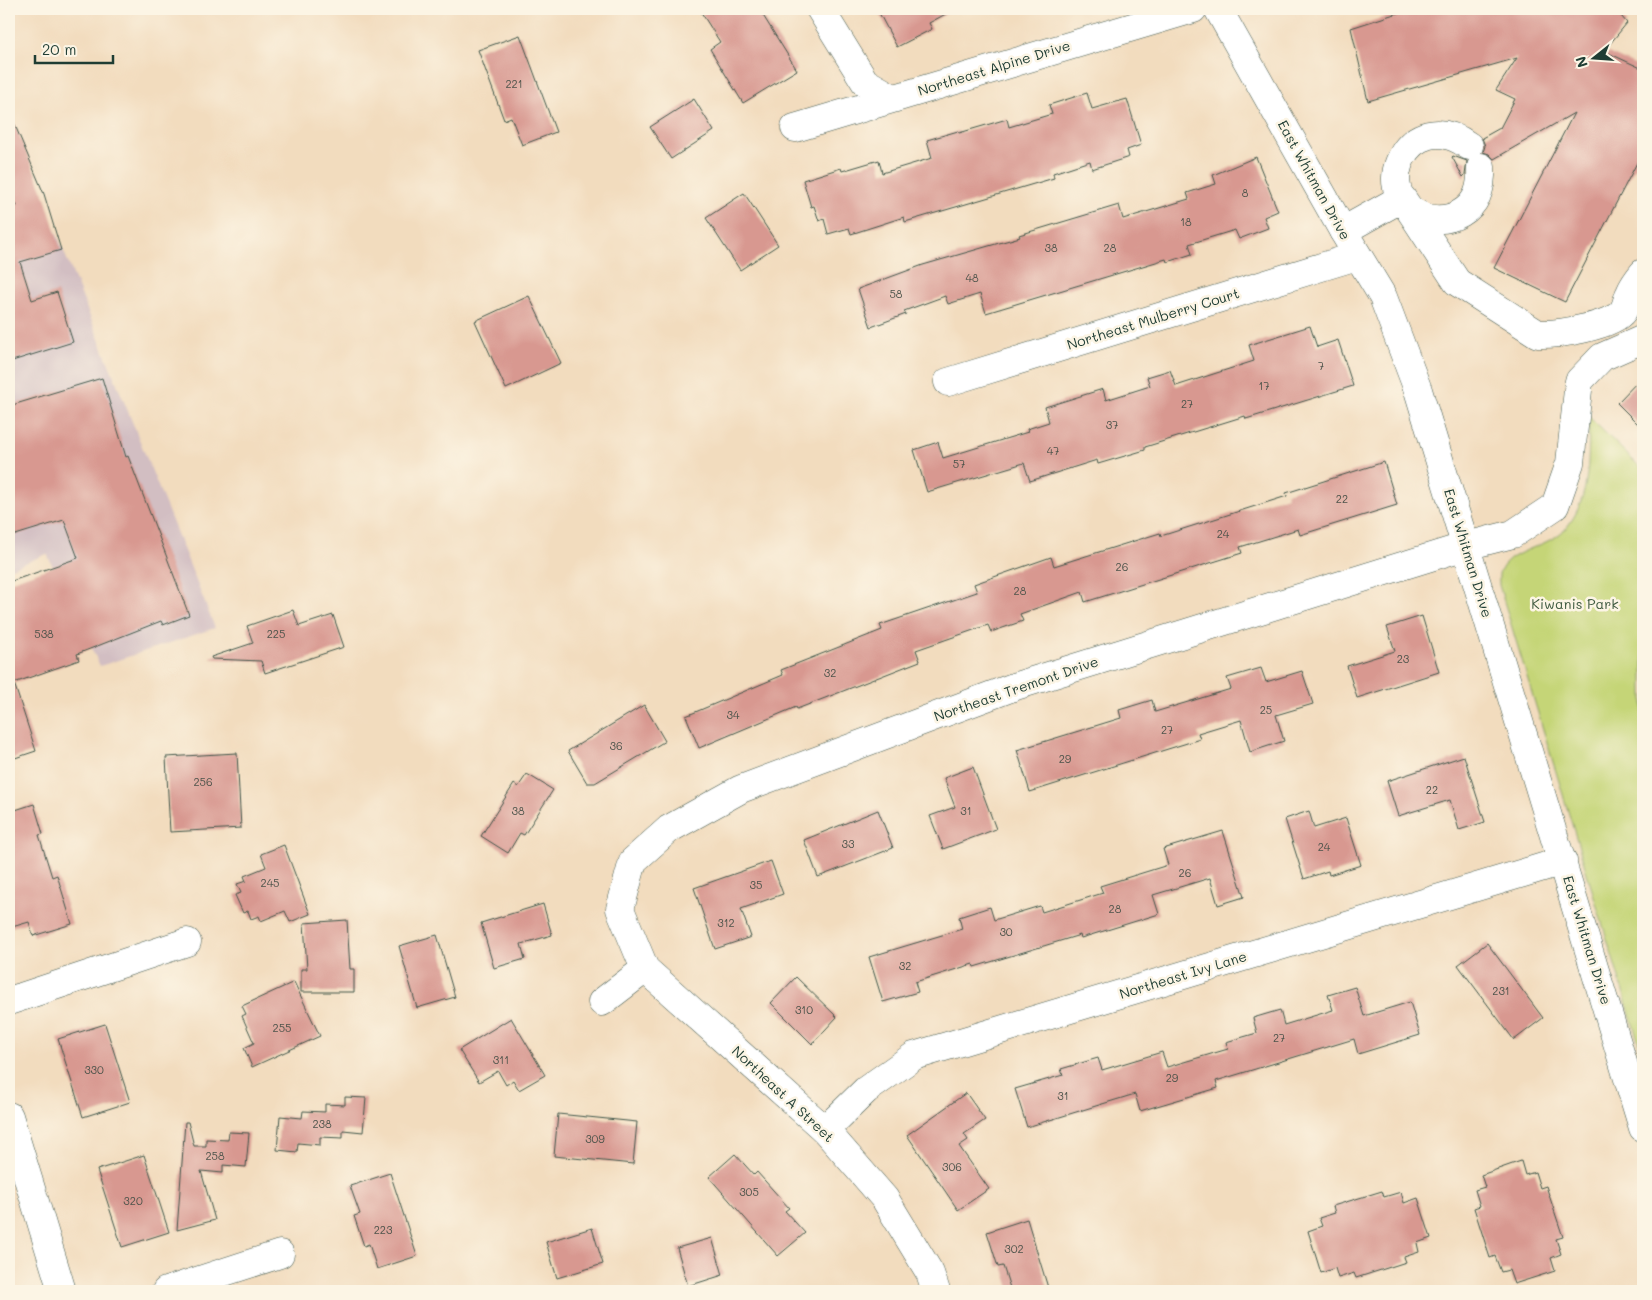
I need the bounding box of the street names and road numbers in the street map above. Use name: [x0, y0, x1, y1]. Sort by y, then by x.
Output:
street label: Northeast Alpine Drive: [915, 35, 1072, 100]
street label: East Whitman Drive: [1274, 117, 1355, 243]
street label: Northeast Mulberry Court: [1064, 283, 1241, 354]
street label: East Whitman Drive: [1440, 486, 1497, 620]
street label: Northeast Tremont Drive: [931, 651, 1101, 726]
street label: East Whitman Drive: [1559, 873, 1616, 1007]
street label: Northeast Ivy Lane: [1117, 946, 1249, 1003]
street label: Northeast A Street: [728, 1041, 839, 1146]

